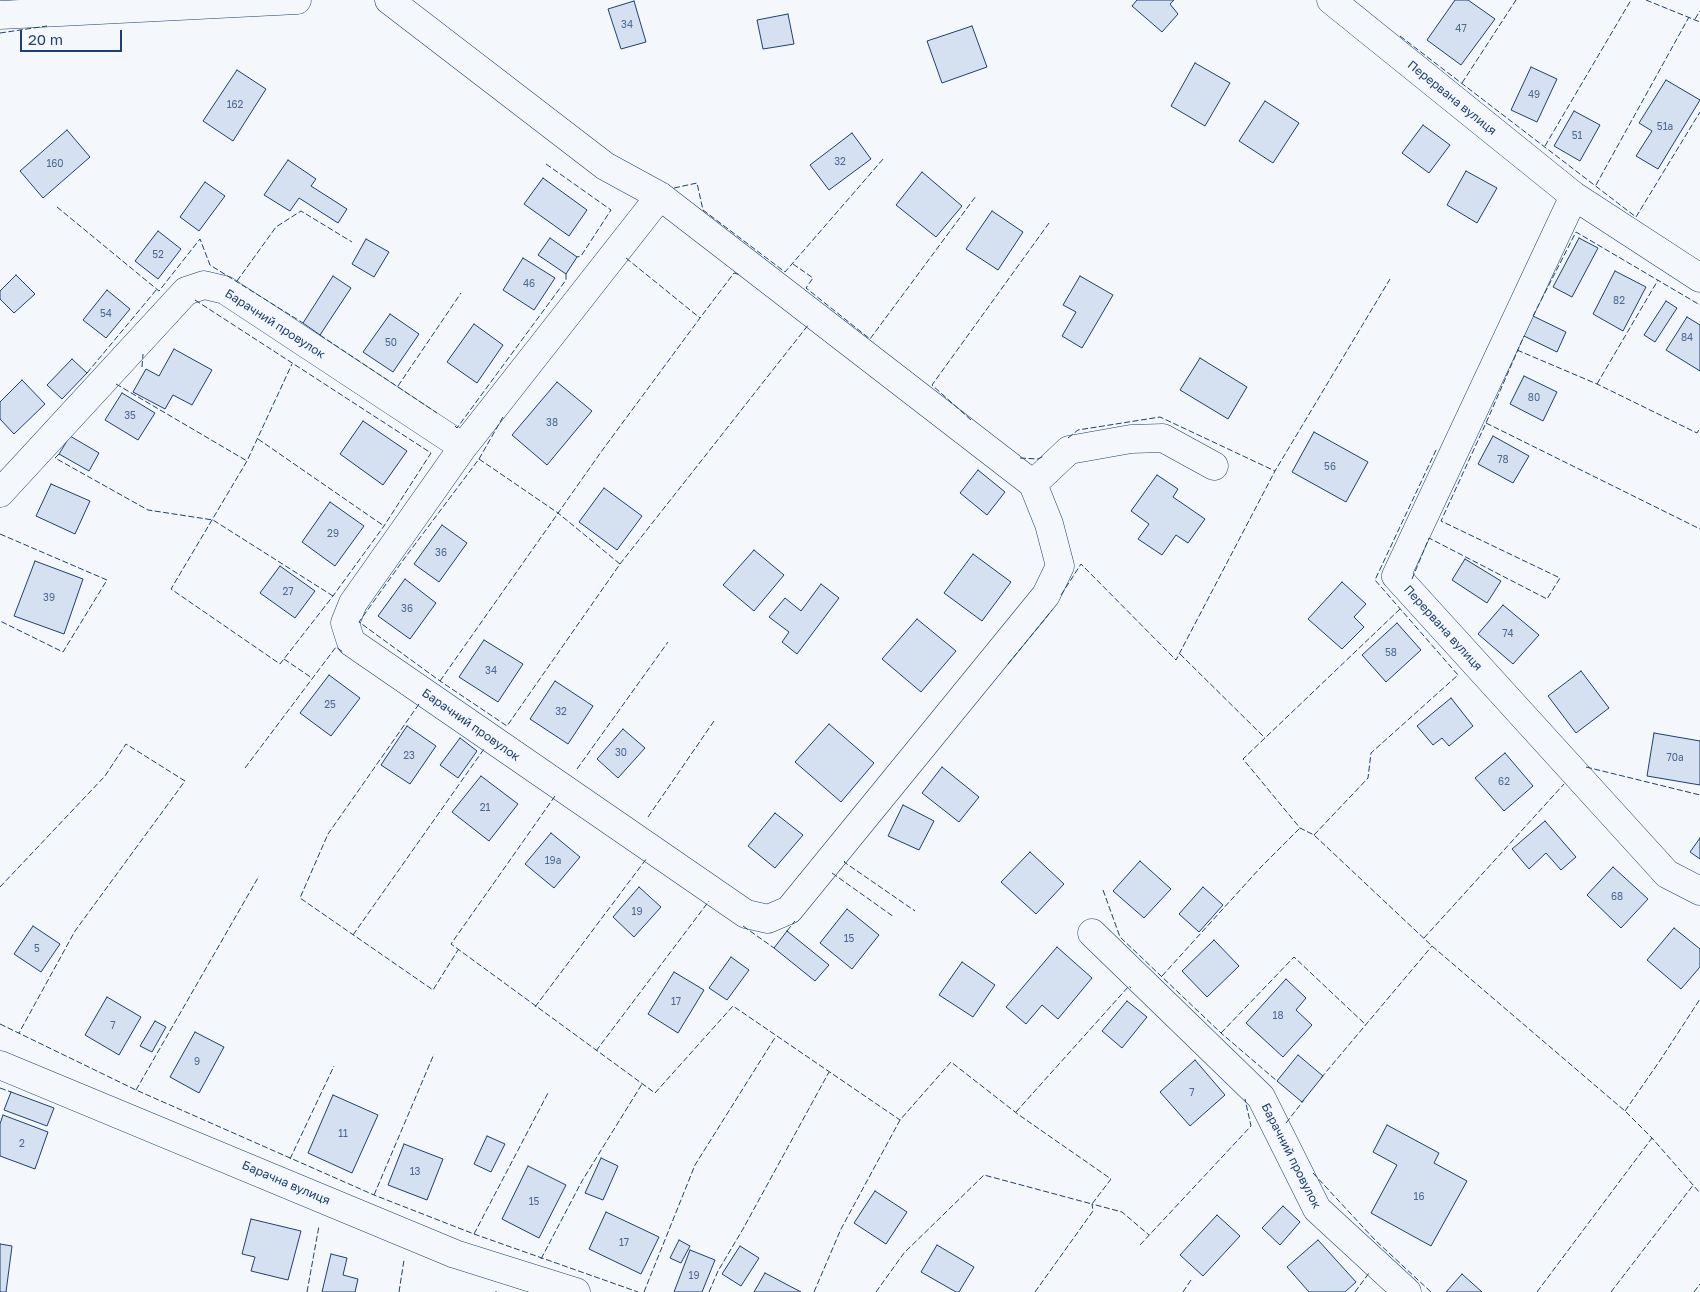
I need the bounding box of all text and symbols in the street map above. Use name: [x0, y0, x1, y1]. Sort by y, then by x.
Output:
house number: 34: [621, 19, 633, 31]
scale bar: [22, 20, 125, 52]
house number: 47: [1455, 23, 1467, 35]
text: 20 m: [28, 30, 63, 48]
street label: Перервана вулиця: [1405, 58, 1499, 138]
house number: 49: [1528, 89, 1540, 101]
house number: 162: [227, 99, 243, 111]
house number: 51а: [1657, 121, 1673, 133]
house number: 51: [1572, 130, 1582, 142]
house number: 32: [834, 156, 846, 168]
house number: 160: [46, 158, 64, 170]
house number: 52: [152, 249, 164, 261]
house number: 46: [523, 278, 535, 290]
street label: Барачний провулок: [222, 286, 328, 362]
house number: 82: [1613, 295, 1625, 307]
house number: 54: [100, 308, 112, 320]
house number: 84: [1681, 332, 1693, 344]
house number: 50: [385, 337, 397, 349]
house number: 80: [1528, 392, 1540, 404]
house number: 35: [124, 410, 136, 422]
house number: 38: [546, 417, 558, 429]
house number: 78: [1497, 454, 1509, 466]
house number: 56: [1324, 461, 1336, 473]
house number: 29: [327, 528, 339, 540]
house number: 36: [435, 547, 447, 559]
street label: Перервана вулиця: [1401, 582, 1485, 674]
house number: 27: [282, 586, 294, 598]
house number: 39: [43, 592, 55, 604]
house number: 36: [401, 603, 413, 615]
house number: 74: [1502, 628, 1514, 640]
house number: 58: [1385, 647, 1397, 659]
house number: 34: [485, 665, 497, 677]
street label: Барачний провулок: [419, 686, 523, 764]
house number: 25: [324, 699, 336, 711]
house number: 32: [555, 706, 567, 718]
house number: 30: [615, 747, 627, 759]
house number: 23: [403, 750, 415, 762]
house number: 70а: [1666, 752, 1684, 764]
house number: 62: [1498, 776, 1510, 788]
house number: 21: [480, 802, 490, 814]
house number: 19а: [545, 855, 561, 867]
house number: 68: [1611, 891, 1623, 903]
house number: 19: [632, 906, 642, 918]
house number: 15: [844, 933, 854, 945]
house number: 5: [34, 943, 40, 955]
house number: 17: [671, 996, 681, 1008]
house number: 18: [1273, 1010, 1283, 1022]
house number: 7: [110, 1020, 116, 1032]
house number: 9: [194, 1056, 200, 1068]
house number: 7: [1189, 1087, 1195, 1099]
street label: Барачний провулок: [1258, 1101, 1324, 1211]
house number: 11: [338, 1128, 348, 1140]
house number: 2: [19, 1138, 25, 1150]
street label: Барачна вулиця: [240, 1158, 332, 1208]
house number: 13: [410, 1166, 420, 1178]
house number: 16: [1414, 1191, 1424, 1203]
house number: 15: [529, 1196, 539, 1208]
house number: 17: [619, 1237, 629, 1249]
house number: 19: [689, 1270, 699, 1282]

